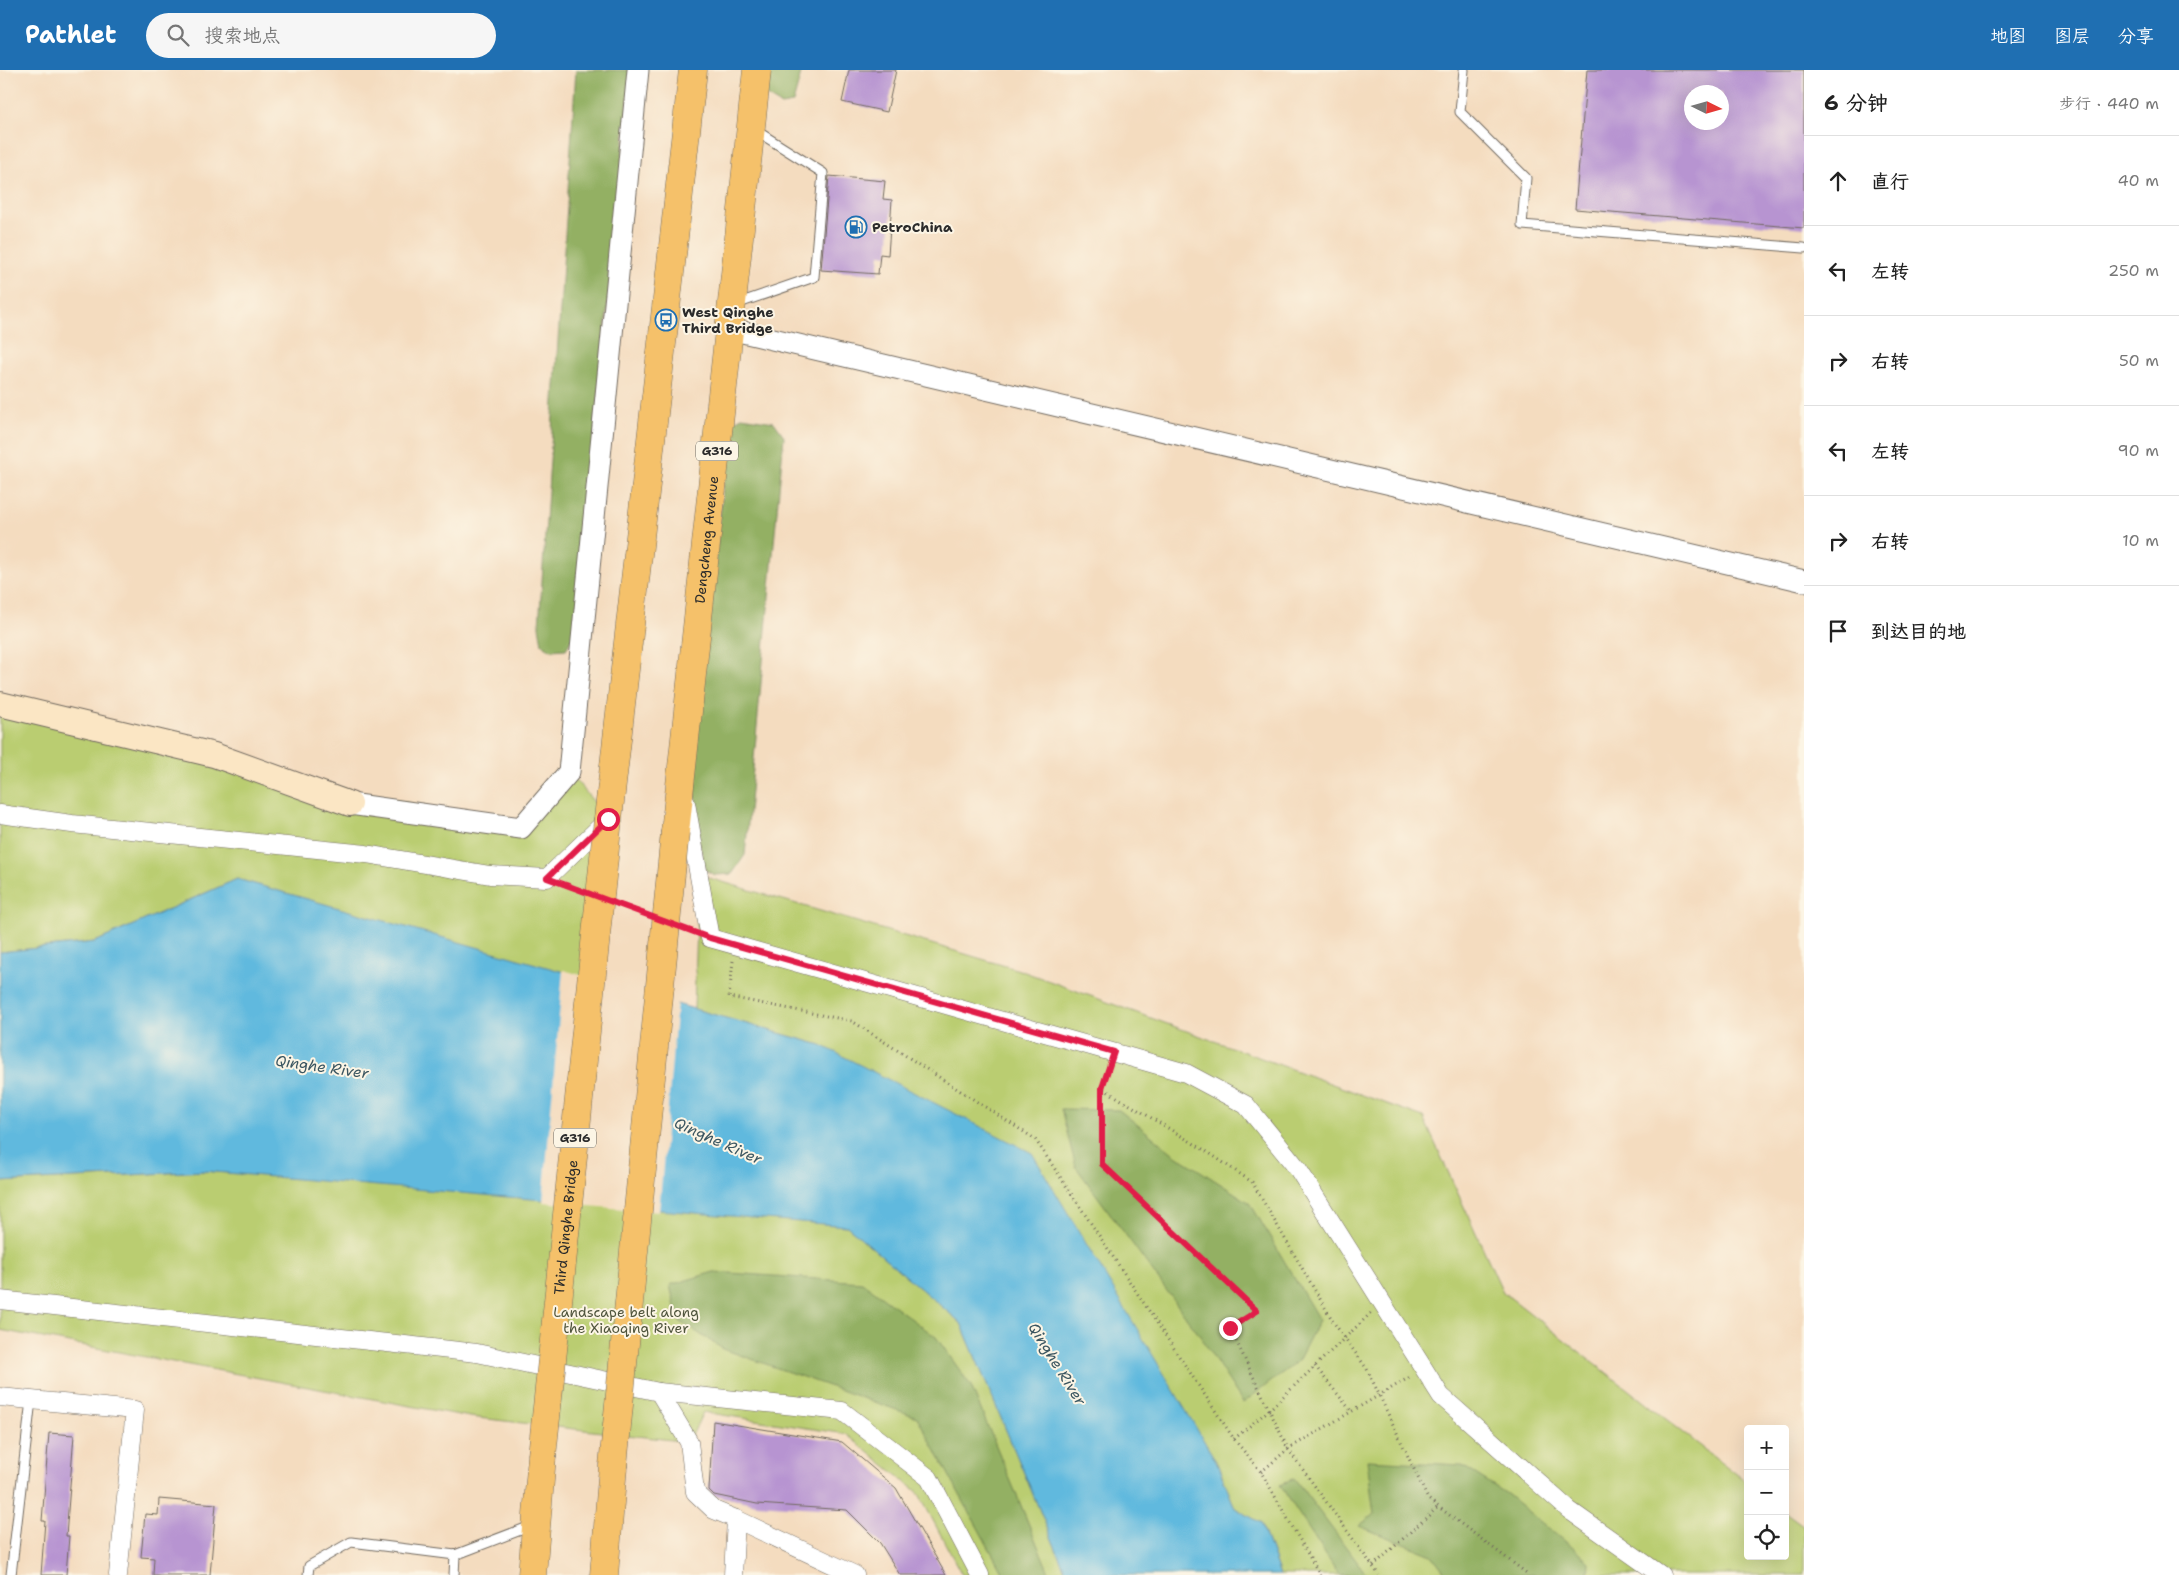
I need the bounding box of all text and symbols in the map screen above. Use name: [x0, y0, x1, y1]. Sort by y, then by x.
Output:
search box: [146, 13, 496, 58]
text: Pathlet: [25, 19, 116, 51]
icon: search: [164, 21, 192, 49]
text: 搜索地点: [204, 23, 280, 48]
text: 地图: [1990, 24, 2026, 48]
text: 图层: [2054, 24, 2090, 48]
text: 分享: [2118, 24, 2154, 48]
north arrow: [1684, 85, 1729, 130]
text: 6 分钟: [1824, 89, 1888, 117]
text: 步行 · 440 m: [2059, 93, 2159, 114]
icon: ahead: [1824, 167, 1852, 195]
text: 直行: [1871, 169, 1909, 194]
text: 40 m: [2117, 170, 2159, 191]
fuel station icon: PetroChina: [844, 215, 868, 239]
place label: PetroChina: [872, 218, 953, 236]
icon: left: [1824, 257, 1852, 285]
text: 左转: [1871, 259, 1909, 284]
text: 250 m: [2108, 260, 2159, 281]
place label: West Qinghe Third Bridge: [682, 303, 774, 337]
bus stop icon: West Qinghe Third Bridge: [654, 308, 678, 332]
icon: right: [1824, 347, 1852, 375]
text: 右转: [1871, 349, 1909, 374]
text: 50 m: [2119, 350, 2159, 371]
icon: left: [1824, 437, 1852, 465]
text: 左转: [1871, 439, 1909, 464]
text: 90 m: [2118, 440, 2159, 461]
road number: G316: [696, 442, 738, 461]
street label: Dengcheng Avenue: [691, 475, 722, 604]
icon: right: [1824, 527, 1852, 555]
text: 右转: [1871, 529, 1909, 554]
text: 10 m: [2122, 530, 2159, 551]
icon: arrive: [1824, 617, 1852, 645]
text: 到达目的地: [1871, 619, 1966, 644]
route start: [597, 808, 620, 831]
water label: Qinghe River: [274, 1051, 371, 1084]
water label: Qinghe River: [671, 1113, 766, 1170]
road number: G316: [554, 1128, 596, 1148]
street label: Third Qinghe Bridge: [550, 1159, 582, 1296]
park label: Landscape belt along the Xiaoqing River: [553, 1303, 699, 1337]
route end: [1219, 1317, 1242, 1340]
water label: Qinghe River: [1024, 1319, 1091, 1410]
map controls: [1744, 1425, 1789, 1560]
button: +: [1744, 1425, 1789, 1470]
button: −: [1744, 1470, 1789, 1515]
button: locate: [1744, 1515, 1789, 1560]

